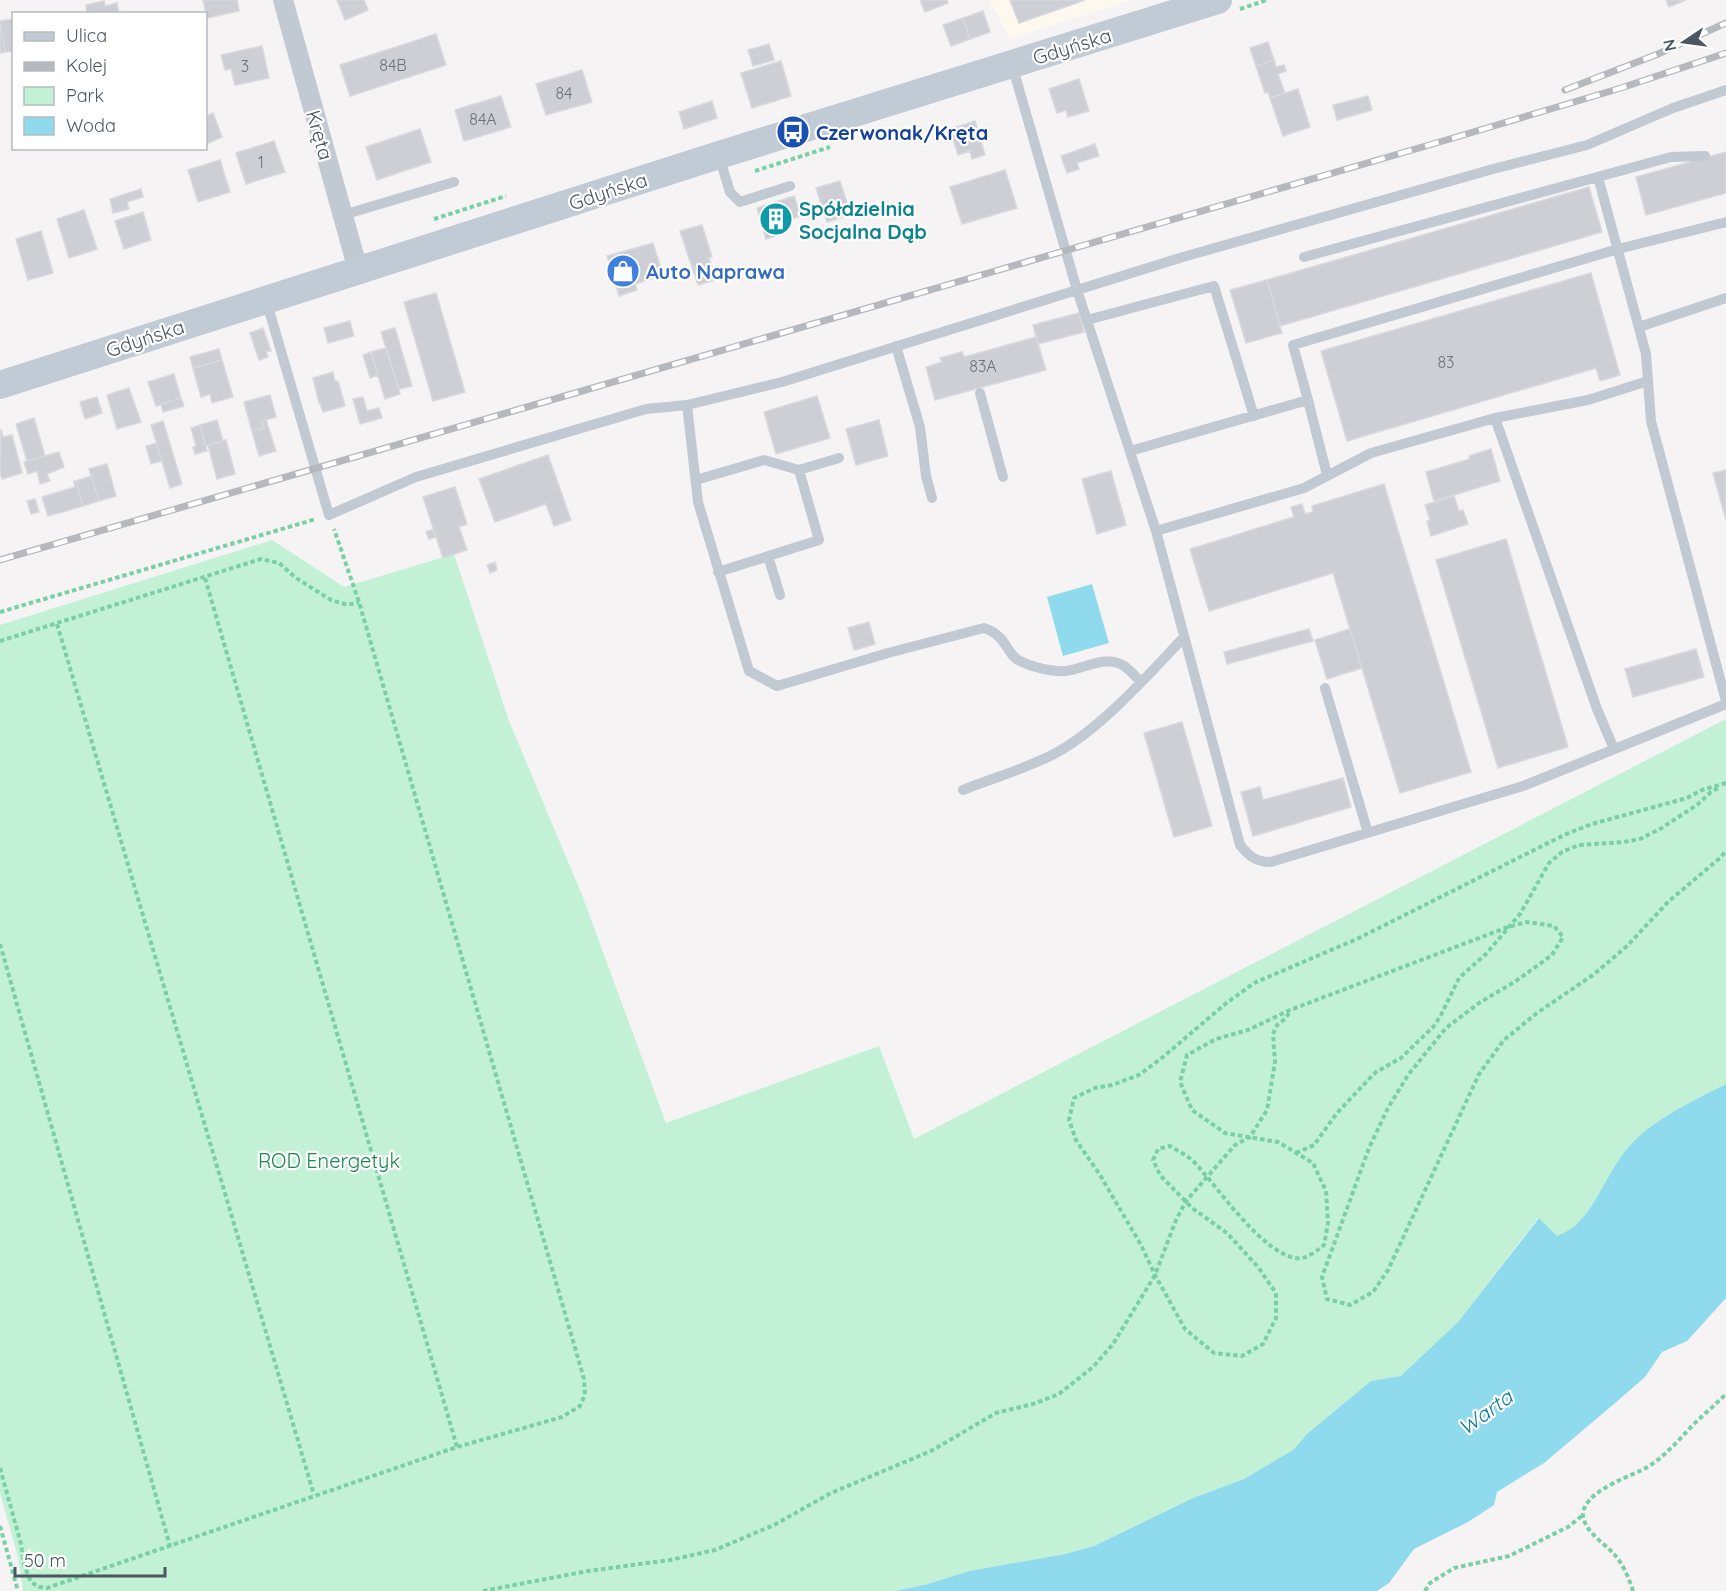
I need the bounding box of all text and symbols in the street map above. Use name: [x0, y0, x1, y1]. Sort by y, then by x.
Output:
legend: [12, 12, 207, 150]
north arrow: [1654, 12, 1714, 72]
street label: Gdyńska: [1030, 22, 1114, 70]
text: Ulica: [66, 24, 107, 47]
text: N: [1658, 37, 1680, 53]
text: Kolej: [66, 54, 108, 77]
house number: 84B: [379, 55, 407, 75]
house number: 3: [241, 56, 249, 76]
house number: 84: [555, 83, 573, 103]
text: Park: [66, 84, 104, 107]
street label: Kręta: [301, 107, 339, 163]
house number: 84A: [469, 109, 497, 129]
text: Woda: [66, 114, 116, 137]
bus stop icon: Czerwonak/Kręta: [775, 114, 811, 150]
place label: Czerwonak/Kręta: [816, 120, 988, 145]
house number: 1: [258, 152, 264, 172]
street label: Gdyńska: [566, 167, 650, 215]
place label: Spółdzielnia Socjalna Dąb: [799, 196, 927, 244]
building icon: Spółdzielnia Socjalna Dąb: [758, 201, 794, 237]
shop icon: Auto Naprawa: [605, 253, 641, 289]
place label: Auto Naprawa: [646, 259, 785, 284]
street label: Gdyńska: [103, 314, 187, 362]
house number: 83: [1437, 352, 1455, 372]
house number: 83A: [969, 356, 997, 376]
park label: ROD Energetyk: [258, 1148, 400, 1173]
water label: Warta: [1453, 1383, 1518, 1440]
scale bar: [15, 1540, 165, 1578]
text: 50 m: [24, 1549, 66, 1572]

